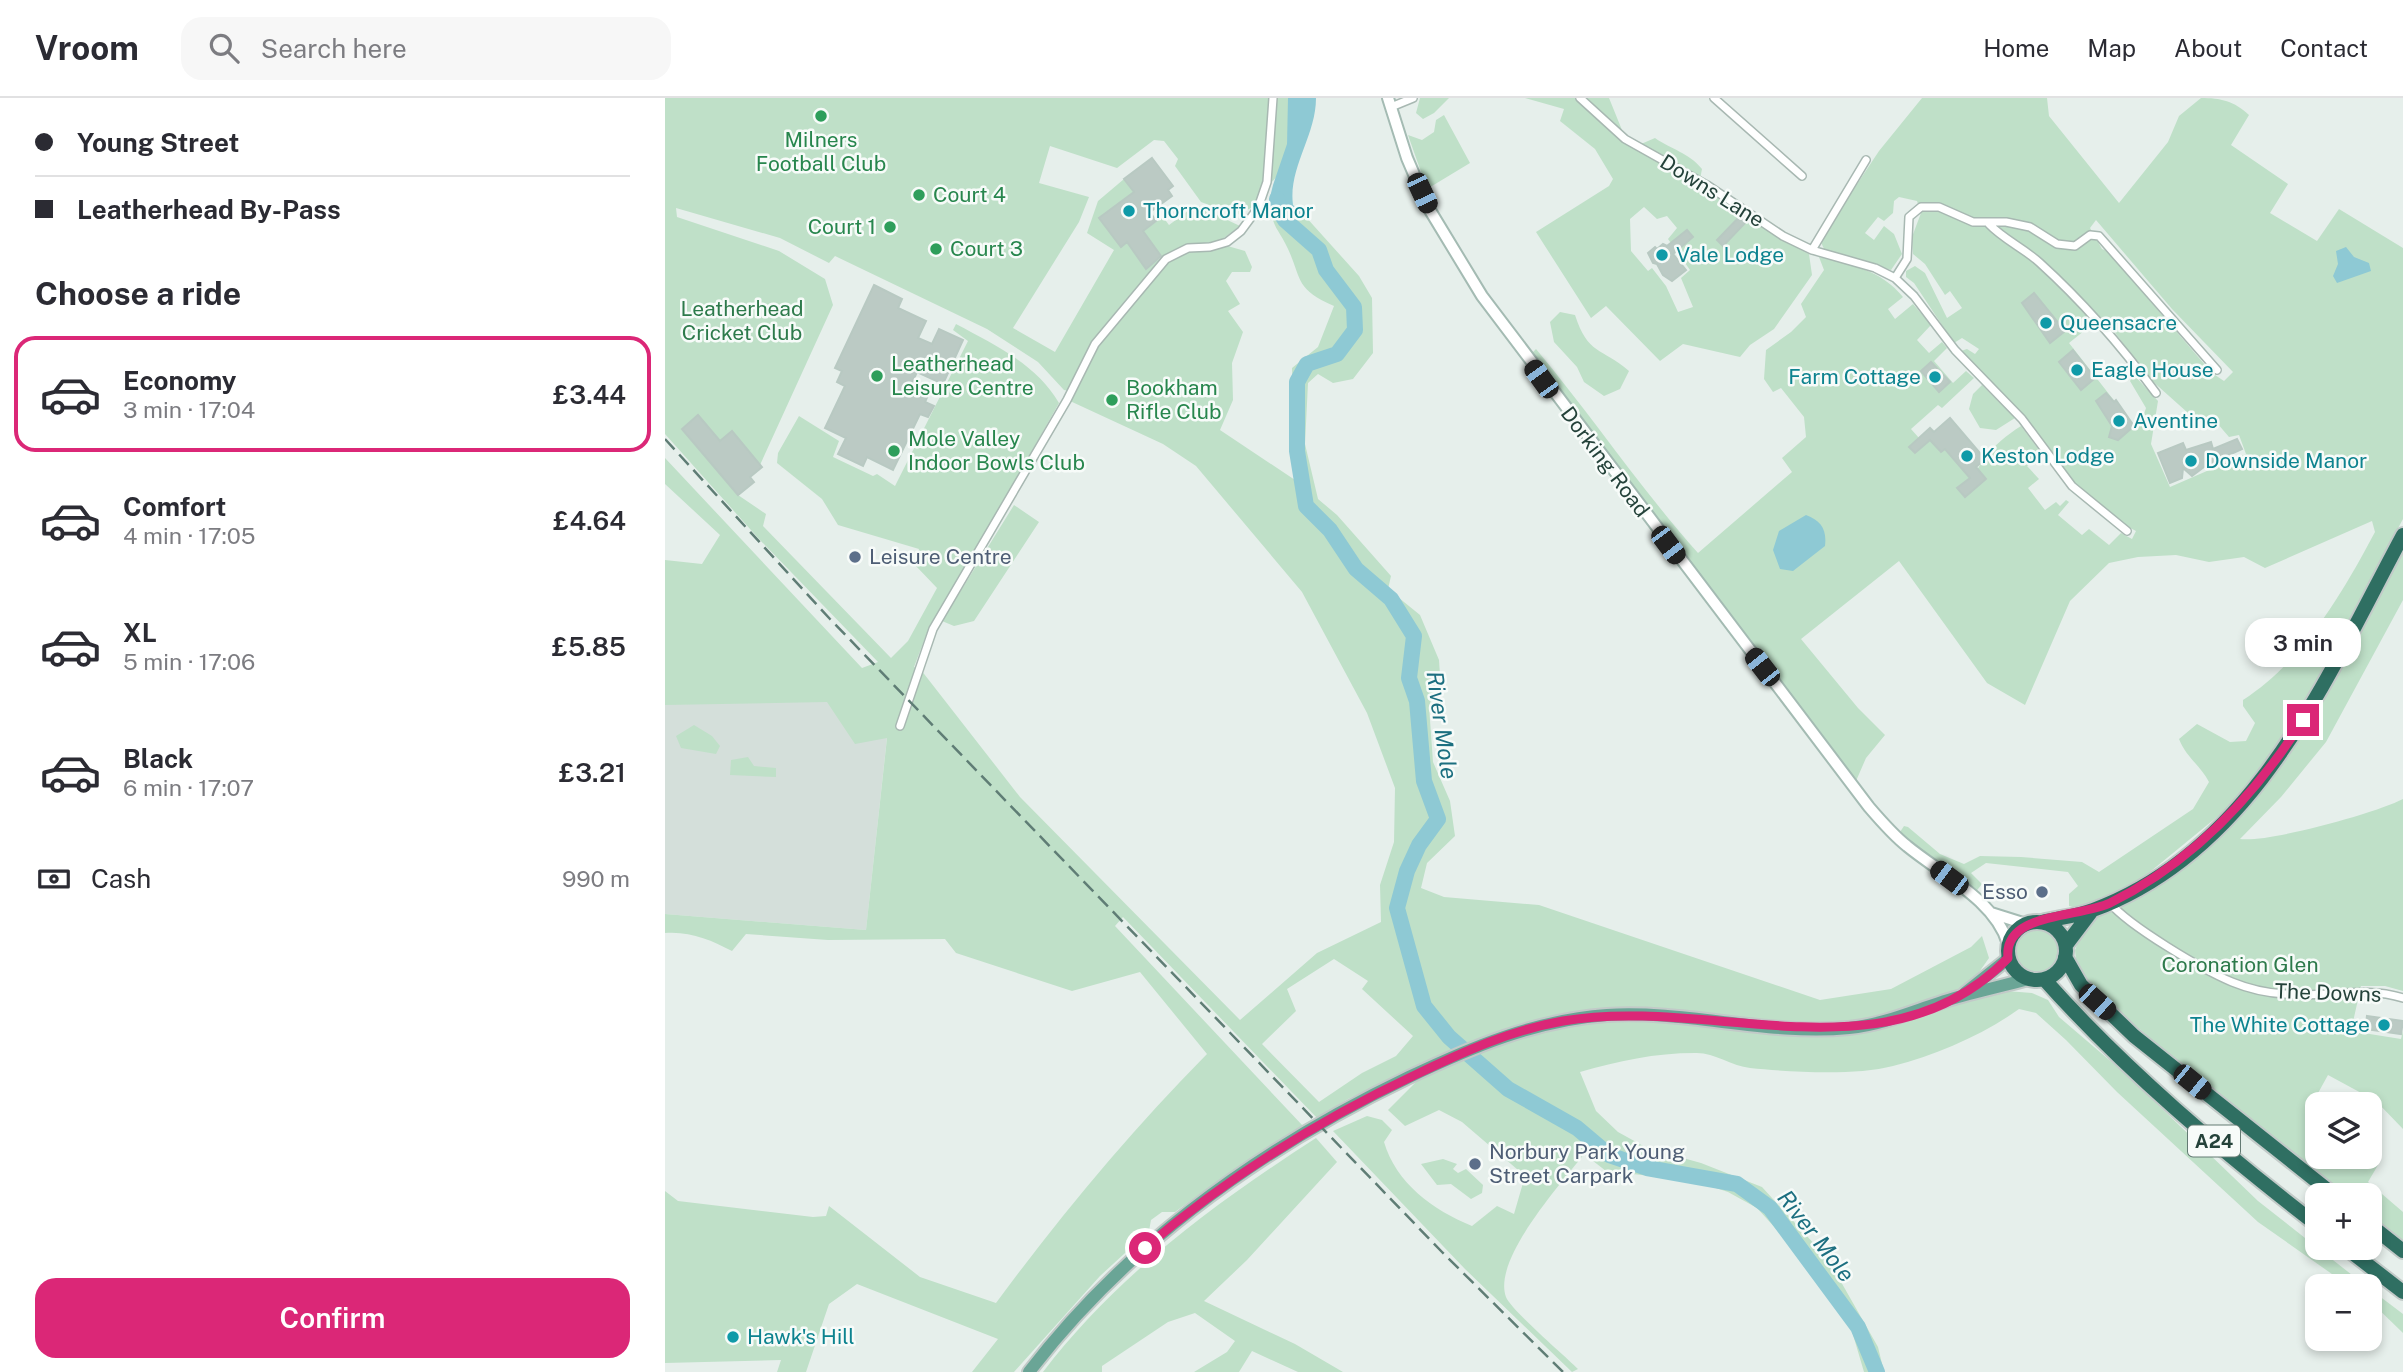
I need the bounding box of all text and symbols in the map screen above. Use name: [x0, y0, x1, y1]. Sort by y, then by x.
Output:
search box: [181, 17, 671, 80]
text: Vroom: [35, 29, 139, 67]
icon: search: [205, 29, 243, 67]
text: Search here: [261, 33, 407, 64]
text: Home: [1983, 34, 2049, 62]
text: Map: [2087, 34, 2136, 62]
text: About: [2174, 34, 2242, 62]
text: Contact: [2280, 34, 2368, 62]
marker: Milners Football Club: [813, 108, 829, 124]
text: Young Street: [77, 127, 239, 158]
place label: Milners Football Club: [756, 127, 886, 176]
street label: Downs Lane: [1656, 149, 1769, 232]
car: [1404, 170, 1441, 216]
place label: Court 4: [933, 182, 1006, 207]
marker: Court 4: [911, 187, 927, 203]
text: Leatherhead By-Pass: [77, 194, 341, 225]
place label: Thorncroft Manor: [1143, 198, 1314, 223]
marker: Thorncroft Manor: [1121, 203, 1137, 219]
place label: Court 1: [808, 214, 876, 239]
marker: Court 1: [882, 219, 898, 235]
place label: Court 3: [950, 236, 1023, 261]
marker: Court 3: [928, 241, 944, 257]
place label: Vale Lodge: [1676, 242, 1784, 267]
marker: Vale Lodge: [1654, 247, 1670, 263]
text: Choose a ride: [35, 275, 241, 312]
park label: Leatherhead Cricket Club: [680, 296, 804, 345]
place label: Queensacre: [2060, 310, 2177, 335]
marker: Queensacre: [2038, 315, 2054, 331]
place label: Leatherhead Leisure Centre: [891, 351, 1034, 400]
car: [1521, 356, 1562, 402]
place label: Eagle House: [2091, 357, 2214, 382]
marker: Eagle House: [2069, 362, 2085, 378]
icon: car: [39, 363, 102, 426]
place label: Farm Cottage: [1788, 364, 1921, 389]
text: Economy: [123, 365, 236, 396]
marker: Leatherhead Leisure Centre: [869, 368, 885, 384]
marker: Farm Cottage: [1927, 369, 1943, 385]
place label: Bookham Rifle Club: [1126, 375, 1222, 424]
text: £3.44: [553, 379, 626, 410]
marker: Bookham Rifle Club: [1104, 392, 1120, 408]
text: 3 min · 17:04: [123, 396, 255, 423]
street label: Dorking Road: [1556, 402, 1655, 522]
place label: Aventine: [2133, 408, 2218, 433]
marker: Aventine: [2111, 413, 2127, 429]
place label: Mole Valley Indoor Bowls Club: [908, 426, 1085, 475]
marker: Mole Valley Indoor Bowls Club: [886, 443, 902, 459]
place label: Keston Lodge: [1981, 443, 2115, 468]
marker: Keston Lodge: [1959, 448, 1975, 464]
place label: Downside Manor: [2205, 448, 2367, 473]
marker: Downside Manor: [2183, 453, 2199, 469]
icon: car: [39, 489, 102, 552]
text: Comfort: [123, 491, 226, 522]
text: £4.64: [553, 505, 626, 536]
text: 4 min · 17:05: [123, 522, 256, 549]
car: [1647, 522, 1690, 568]
place label: Leisure Centre: [869, 544, 1012, 569]
marker: Leisure Centre: [847, 549, 863, 565]
icon: car: [39, 615, 102, 678]
text: XL: [123, 617, 157, 648]
callout: 3 min: [2245, 618, 2361, 668]
text: 3 min: [2273, 629, 2333, 656]
text: £5.85: [552, 631, 626, 662]
car: [1741, 644, 1784, 690]
text: 5 min · 17:06: [123, 648, 255, 675]
water label: River Mole: [1422, 669, 1463, 781]
route end: [2287, 704, 2319, 736]
icon: car: [39, 741, 102, 804]
text: Black: [123, 743, 193, 774]
text: £3.21: [559, 757, 626, 788]
text: 6 min · 17:07: [123, 774, 254, 801]
car: [1926, 857, 1973, 899]
icon: cash: [35, 860, 73, 898]
text: Cash: [91, 863, 151, 894]
text: 990 m: [562, 865, 630, 892]
place label: Esso: [1982, 879, 2028, 904]
marker: Esso: [2034, 884, 2050, 900]
park label: Coronation Glen: [2161, 952, 2319, 977]
street label: The Downs: [2274, 978, 2382, 1007]
car: [2075, 980, 2120, 1024]
place label: The White Cottage: [2190, 1012, 2370, 1037]
marker: The White Cottage: [2376, 1017, 2392, 1033]
car: [2170, 1061, 2215, 1103]
map controls: [2305, 1092, 2382, 1351]
button: layers: [2305, 1092, 2382, 1169]
road number: A24: [2188, 1126, 2240, 1156]
place label: Norbury Park Young Street Carpark: [1489, 1139, 1685, 1188]
marker: Norbury Park Young Street Carpark: [1467, 1156, 1483, 1172]
button: +: [2305, 1183, 2382, 1260]
water label: River Mole: [1772, 1184, 1861, 1287]
route start: [1129, 1232, 1161, 1264]
button: −: [2305, 1274, 2382, 1351]
button: Confirm: [35, 1278, 630, 1358]
place label: Hawk's Hill: [747, 1324, 855, 1349]
marker: Hawk's Hill: [725, 1329, 741, 1345]

